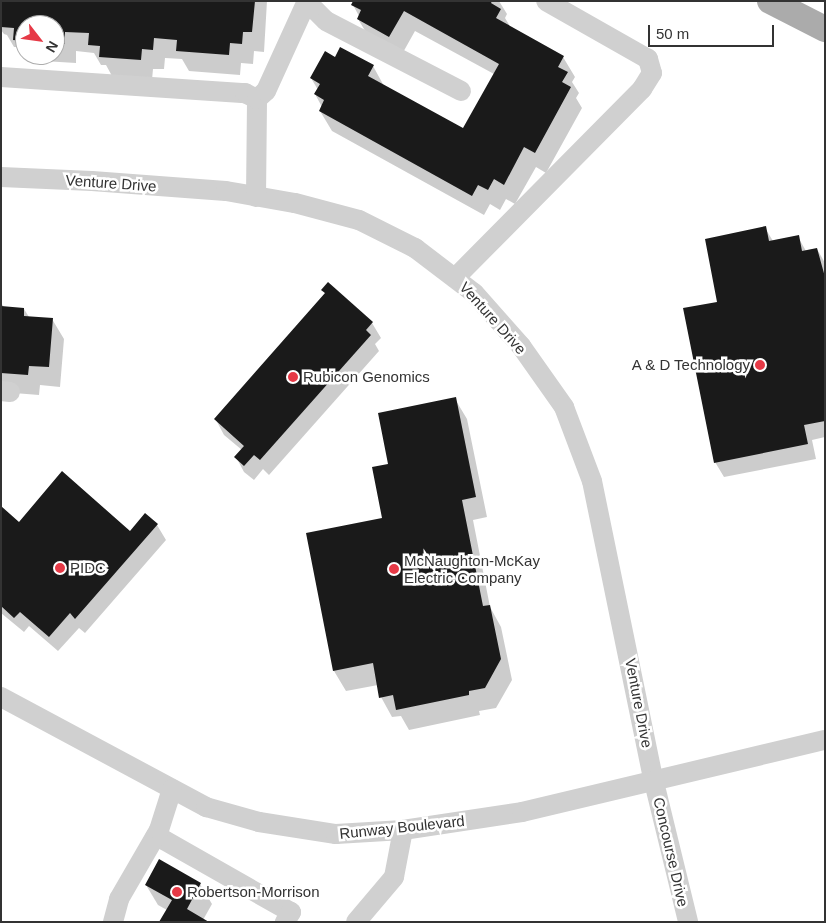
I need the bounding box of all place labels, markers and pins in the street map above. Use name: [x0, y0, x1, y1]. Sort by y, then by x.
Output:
place label: A & D Technology: [631, 356, 750, 374]
marker: A & D Technology: [754, 359, 766, 371]
place label: Rubicon Genomics: [303, 368, 430, 386]
marker: Rubicon Genomics: [287, 371, 299, 383]
place label: McNaughton-McKay Electric Company: [404, 551, 540, 586]
place label: PIDC: [70, 559, 106, 577]
marker: PIDC: [54, 562, 66, 574]
marker: McNaughton-McKay Electric Company: [388, 563, 400, 575]
place label: Robertson-Morrison: [187, 883, 320, 901]
marker: Robertson-Morrison: [171, 886, 183, 898]

